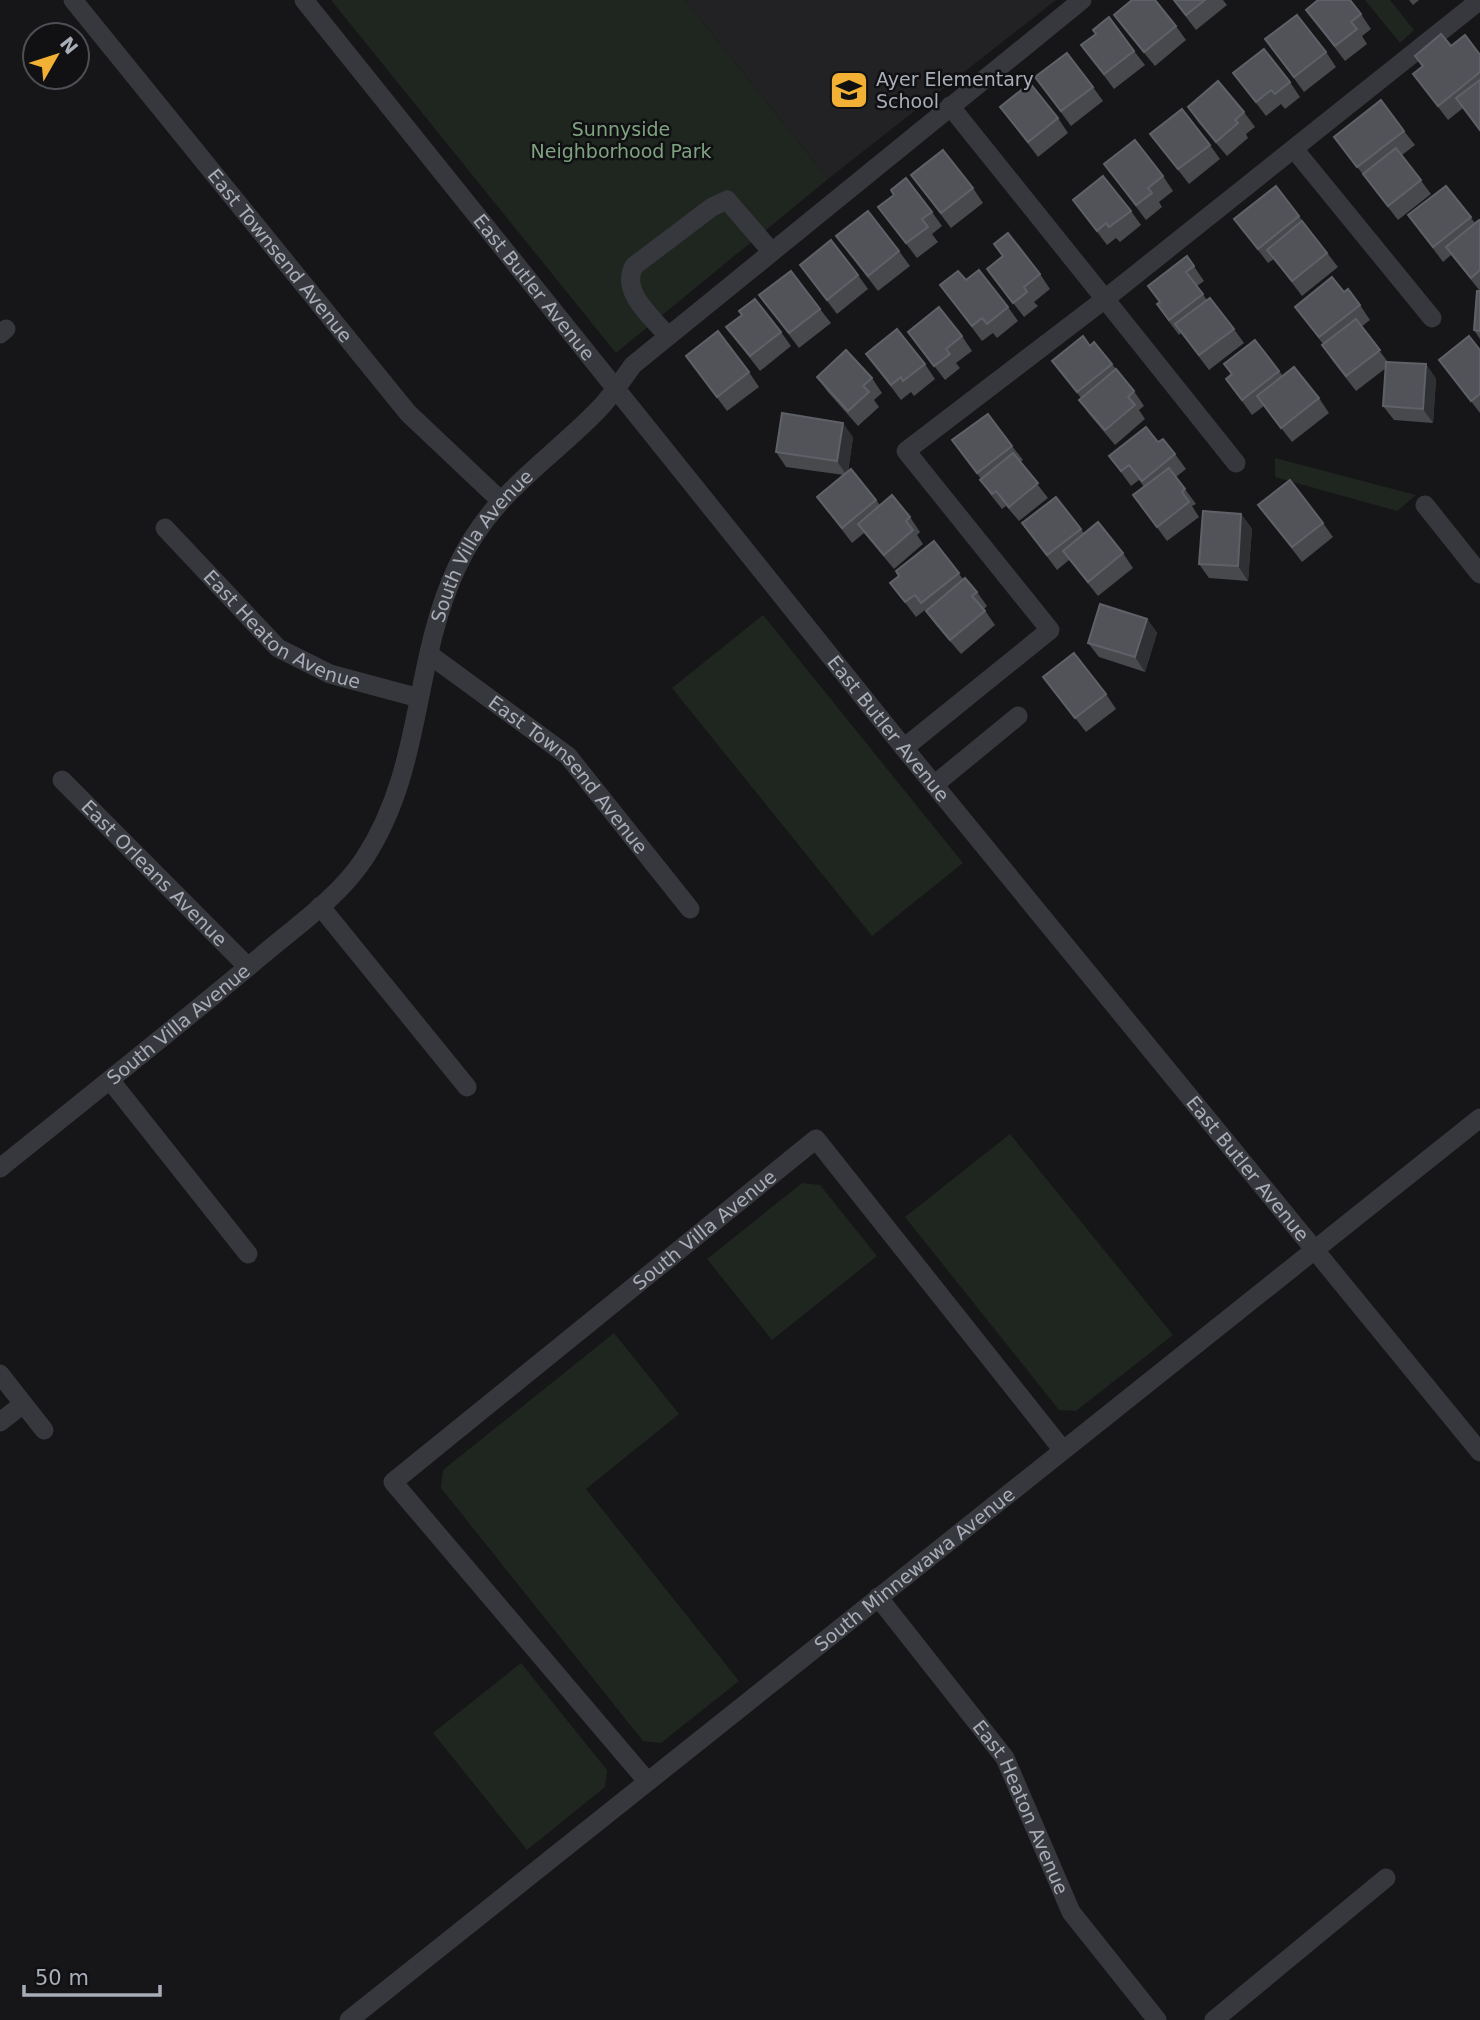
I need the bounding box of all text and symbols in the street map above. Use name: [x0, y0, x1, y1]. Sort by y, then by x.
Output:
north arrow: [21, 21, 91, 91]
text: N: [56, 32, 83, 58]
place label: Ayer Elementary School: [876, 68, 1034, 112]
school or university icon: Ayer Elementary School: [828, 69, 870, 111]
park label: Sunnyside Neighborhood Park: [531, 118, 711, 162]
street label: East Townsend Avenue: [203, 164, 357, 347]
street label: East Butler Avenue: [469, 210, 600, 365]
street label: South Villa Avenue: [426, 465, 537, 625]
street label: East Heaton Avenue: [199, 565, 363, 693]
street label: East Butler Avenue: [823, 651, 954, 806]
street label: East Townsend Avenue: [484, 691, 652, 858]
street label: East Orleans Avenue: [77, 795, 232, 951]
street label: South Villa Avenue: [102, 959, 254, 1089]
street label: East Butler Avenue: [1182, 1091, 1314, 1245]
street label: South Villa Avenue: [628, 1165, 780, 1294]
street label: South Minnewawa Avenue: [810, 1483, 1019, 1656]
street label: East Heaton Avenue: [968, 1716, 1073, 1898]
scale bar: [24, 1954, 161, 1998]
text: 50 m: [35, 1966, 89, 1990]

